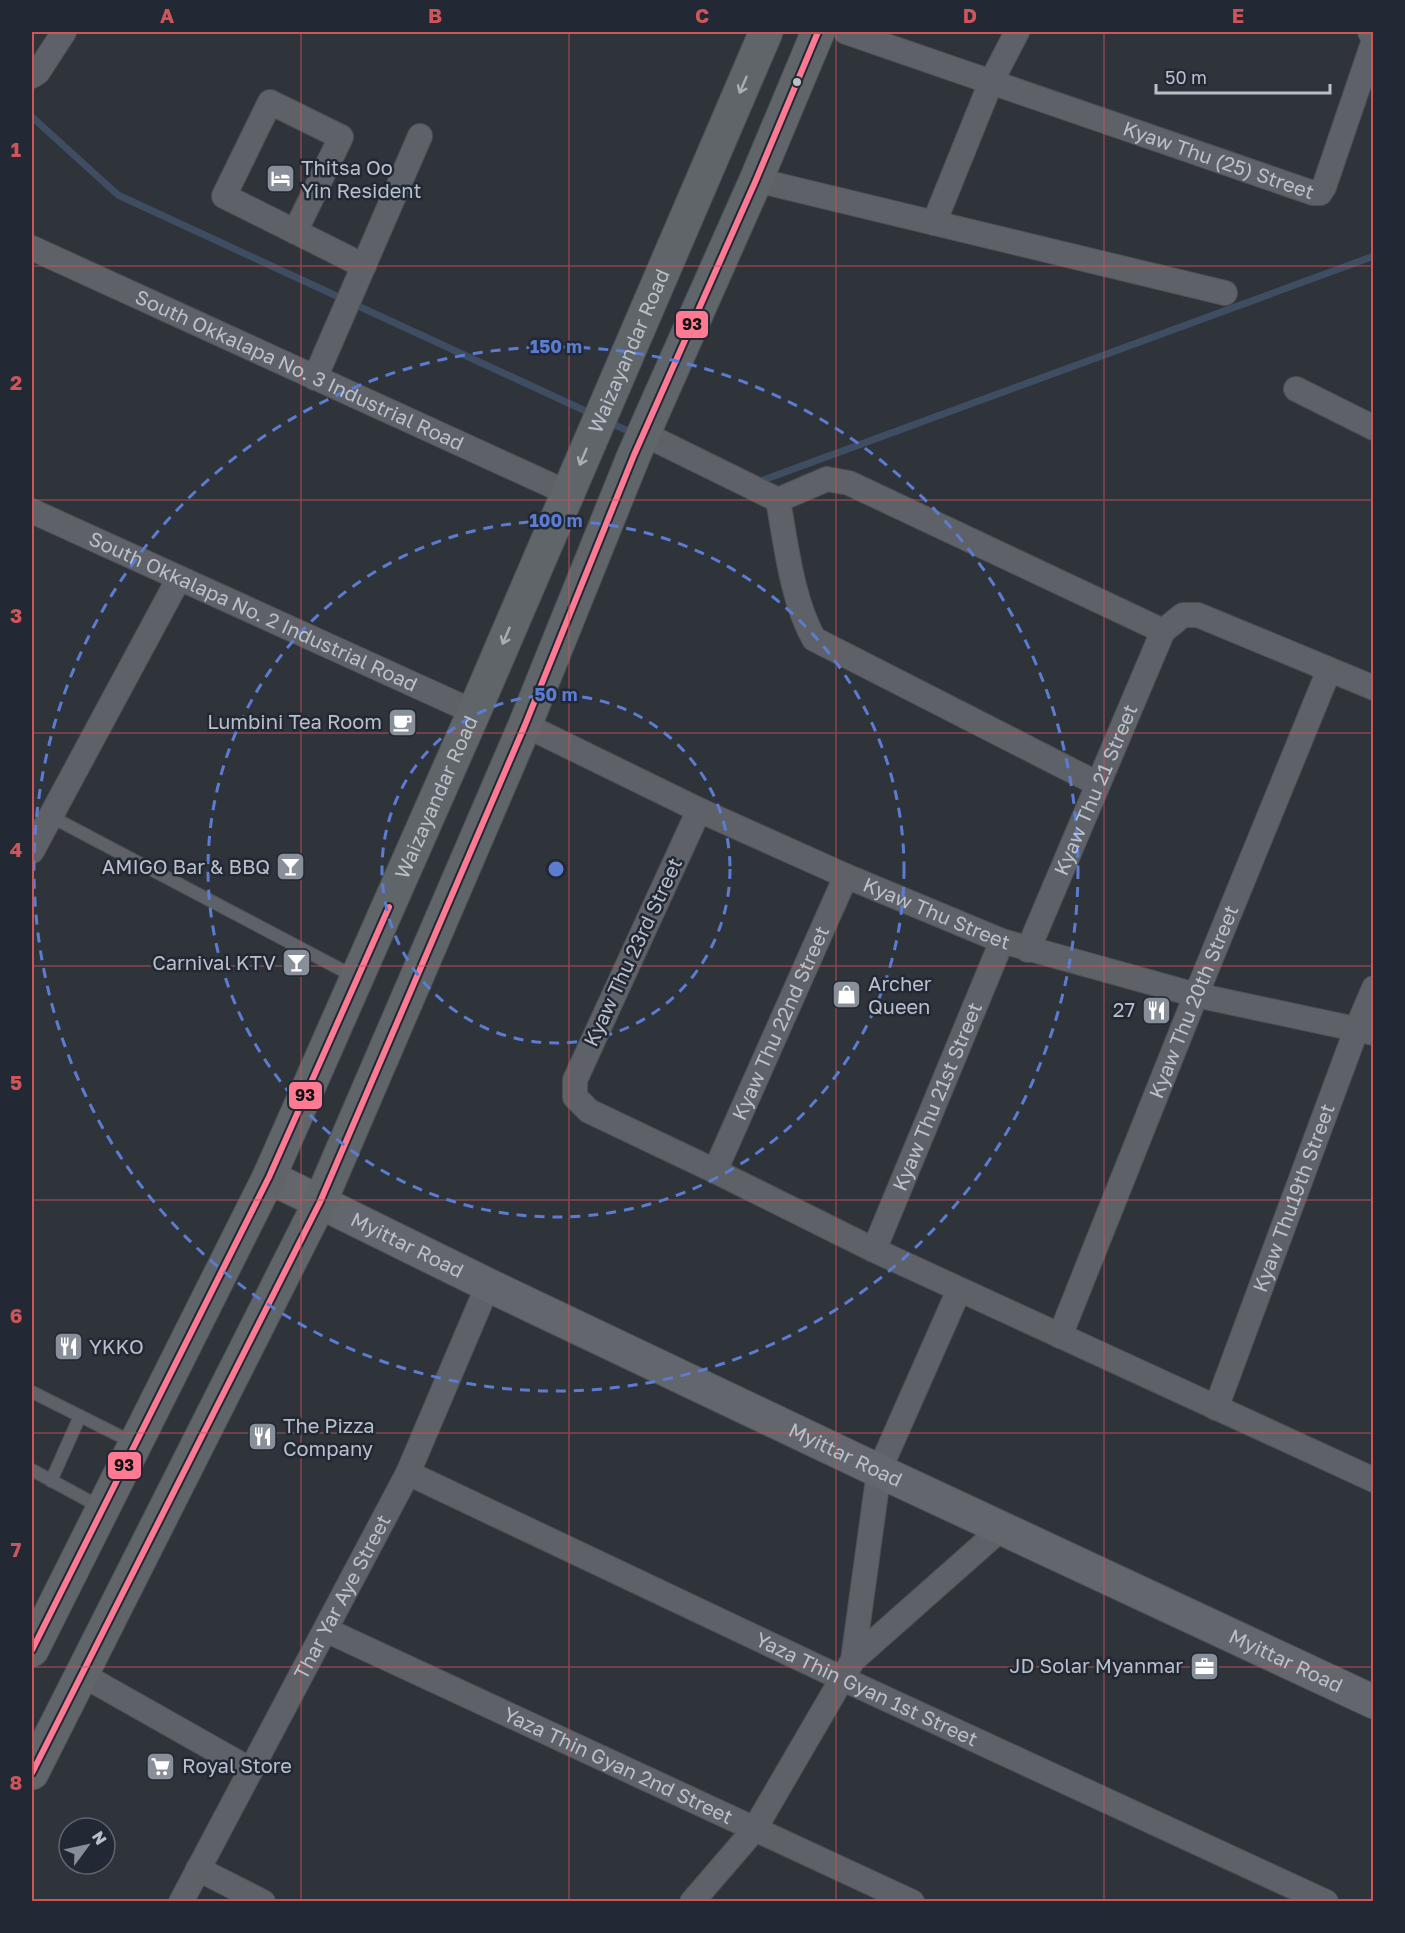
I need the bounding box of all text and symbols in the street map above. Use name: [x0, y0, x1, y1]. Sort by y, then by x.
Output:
text: A: [160, 3, 174, 27]
text: B: [428, 3, 442, 27]
text: C: [695, 3, 709, 27]
text: D: [963, 3, 977, 27]
text: E: [1232, 3, 1244, 27]
scale bar: [1156, 57, 1330, 95]
text: 50 m: [1165, 66, 1207, 88]
one-way arrow: [737, 76, 748, 94]
unlabelled marker: [791, 76, 803, 88]
street label: Kyaw Thu (25) Street: [1120, 115, 1317, 203]
text: 1: [11, 137, 21, 161]
place label: Thitsa Oo Yin Resident: [301, 155, 421, 202]
hotel icon: Thitsa Oo Yin Resident: [264, 163, 296, 195]
street label: Waizayandar Road: [582, 265, 674, 436]
street label: South Okkalapa No. 3 Industrial Road: [132, 284, 468, 455]
line badge: 93: [675, 310, 709, 339]
text: 93: [682, 314, 702, 334]
text: 150 m: [530, 335, 582, 357]
text: 2: [10, 370, 22, 394]
one-way arrow: [577, 448, 588, 466]
text: 100 m: [530, 509, 582, 531]
street label: South Okkalapa No. 2 Industrial Road: [86, 526, 422, 696]
text: 3: [10, 603, 22, 627]
one-way arrow: [500, 627, 511, 645]
text: 50 m: [535, 683, 577, 705]
street label: Kyaw Thu 21 Street: [1048, 700, 1142, 878]
cafe icon: Lumbini Tea Room: [387, 706, 419, 738]
place label: Lumbini Tea Room: [207, 709, 382, 733]
street label: Waizayandar Road: [389, 712, 482, 882]
text: 4: [10, 837, 22, 861]
bar icon: AMIGO Bar & BBQ: [275, 851, 307, 883]
place label: AMIGO Bar & BBQ: [102, 854, 270, 878]
street label: Kyaw Thu 23rd Street: [578, 854, 686, 1050]
centre of rings: [546, 859, 566, 879]
street label: Kyaw Thu Street: [860, 872, 1013, 954]
street label: Kyaw Thu 20th Street: [1143, 901, 1243, 1102]
street label: Kyaw Thu 22nd Street: [726, 922, 833, 1123]
bar icon: Carnival KTV: [281, 947, 313, 979]
place label: Carnival KTV: [152, 950, 276, 974]
place label: Archer Queen: [868, 971, 932, 1018]
shop icon: Archer Queen: [831, 979, 863, 1011]
restaurant icon: 27: [1140, 994, 1172, 1026]
place label: 27: [1113, 997, 1135, 1021]
street label: Kyaw Thu 21st Street: [887, 998, 986, 1194]
text: 5: [10, 1070, 22, 1094]
line badge: 93: [288, 1081, 323, 1110]
text: 93: [295, 1085, 315, 1105]
street label: Kyaw Thu19th Street: [1247, 1100, 1339, 1295]
street label: Myittar Road: [347, 1206, 468, 1282]
text: 6: [10, 1303, 22, 1327]
restaurant icon: YKKO: [52, 1331, 84, 1363]
place label: YKKO: [89, 1334, 144, 1358]
place label: The Pizza Company: [283, 1413, 375, 1460]
street label: Myittar Road: [785, 1417, 906, 1491]
restaurant icon: The Pizza Company: [246, 1421, 278, 1453]
line badge: 93: [107, 1451, 142, 1480]
text: 93: [114, 1455, 134, 1475]
street label: Thar Yar Aye Street: [288, 1510, 395, 1683]
text: 7: [11, 1537, 22, 1561]
street label: Myittar Road: [1225, 1623, 1347, 1697]
street label: Yaza Thin Gyan 1st Street: [752, 1626, 982, 1750]
office icon: JD Solar Myanmar: [1188, 1650, 1220, 1682]
place label: JD Solar Myanmar: [1009, 1653, 1183, 1677]
street label: Yaza Thin Gyan 2nd Street: [500, 1701, 737, 1828]
supermarket icon: Royal Store: [145, 1750, 177, 1782]
place label: Royal Store: [182, 1753, 292, 1777]
text: 8: [10, 1770, 22, 1794]
north arrow: [57, 1816, 117, 1876]
text: N: [88, 1827, 111, 1848]

